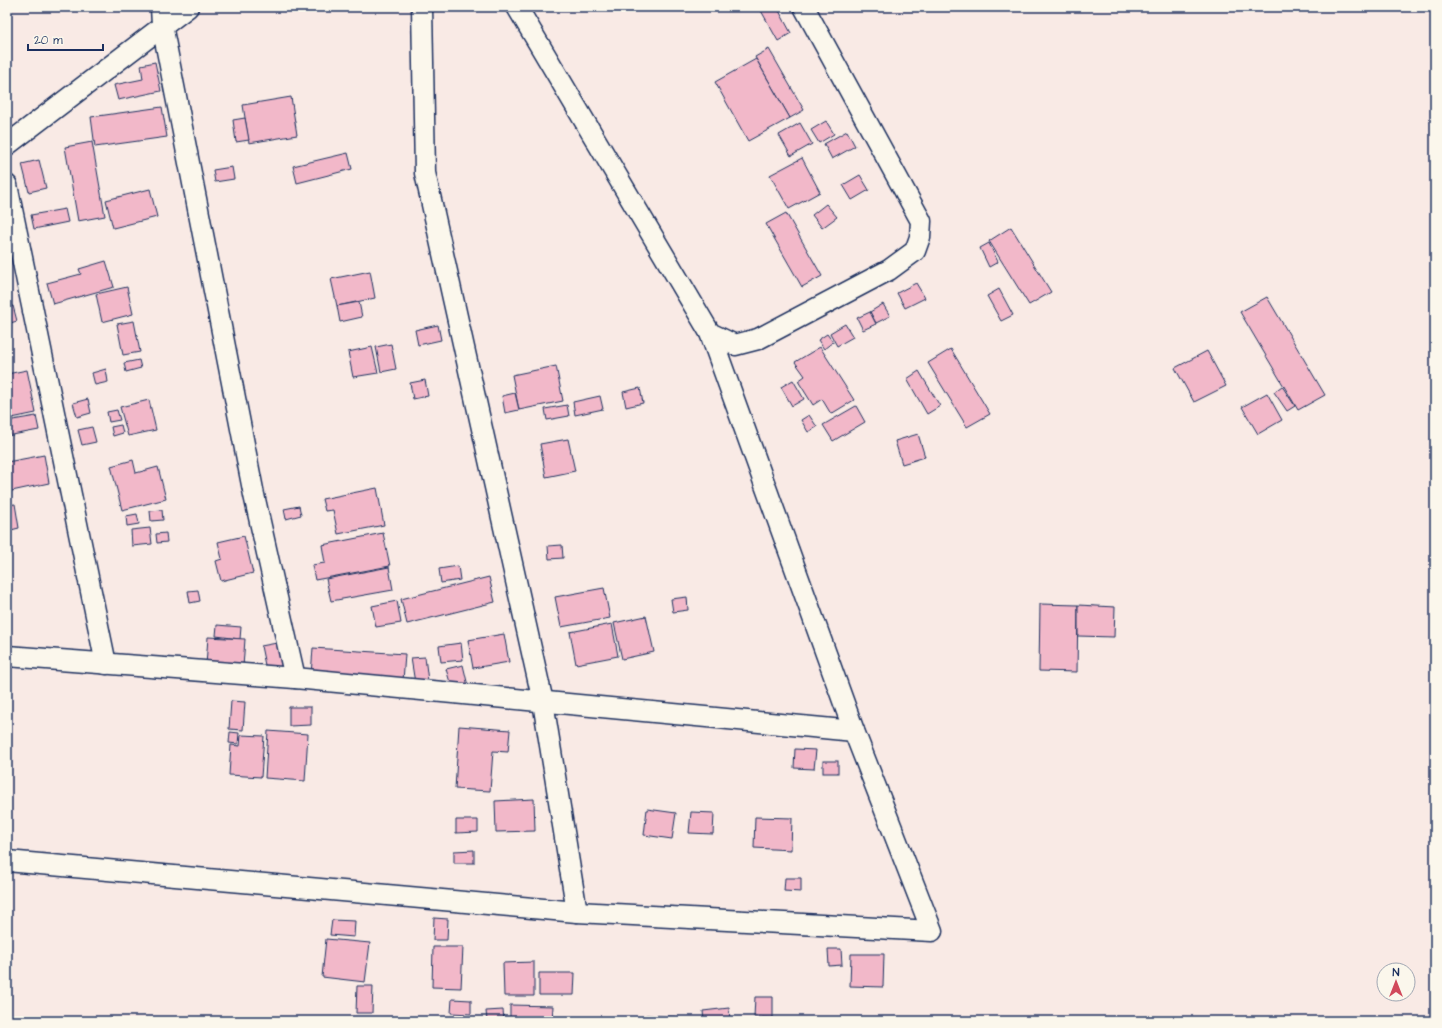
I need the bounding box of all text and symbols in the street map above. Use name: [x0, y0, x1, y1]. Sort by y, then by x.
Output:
scale bar: [28, 26, 103, 52]
text: 20 m: [34, 32, 63, 49]
north arrow: [1376, 962, 1416, 1002]
text: N: [1393, 965, 1400, 980]

